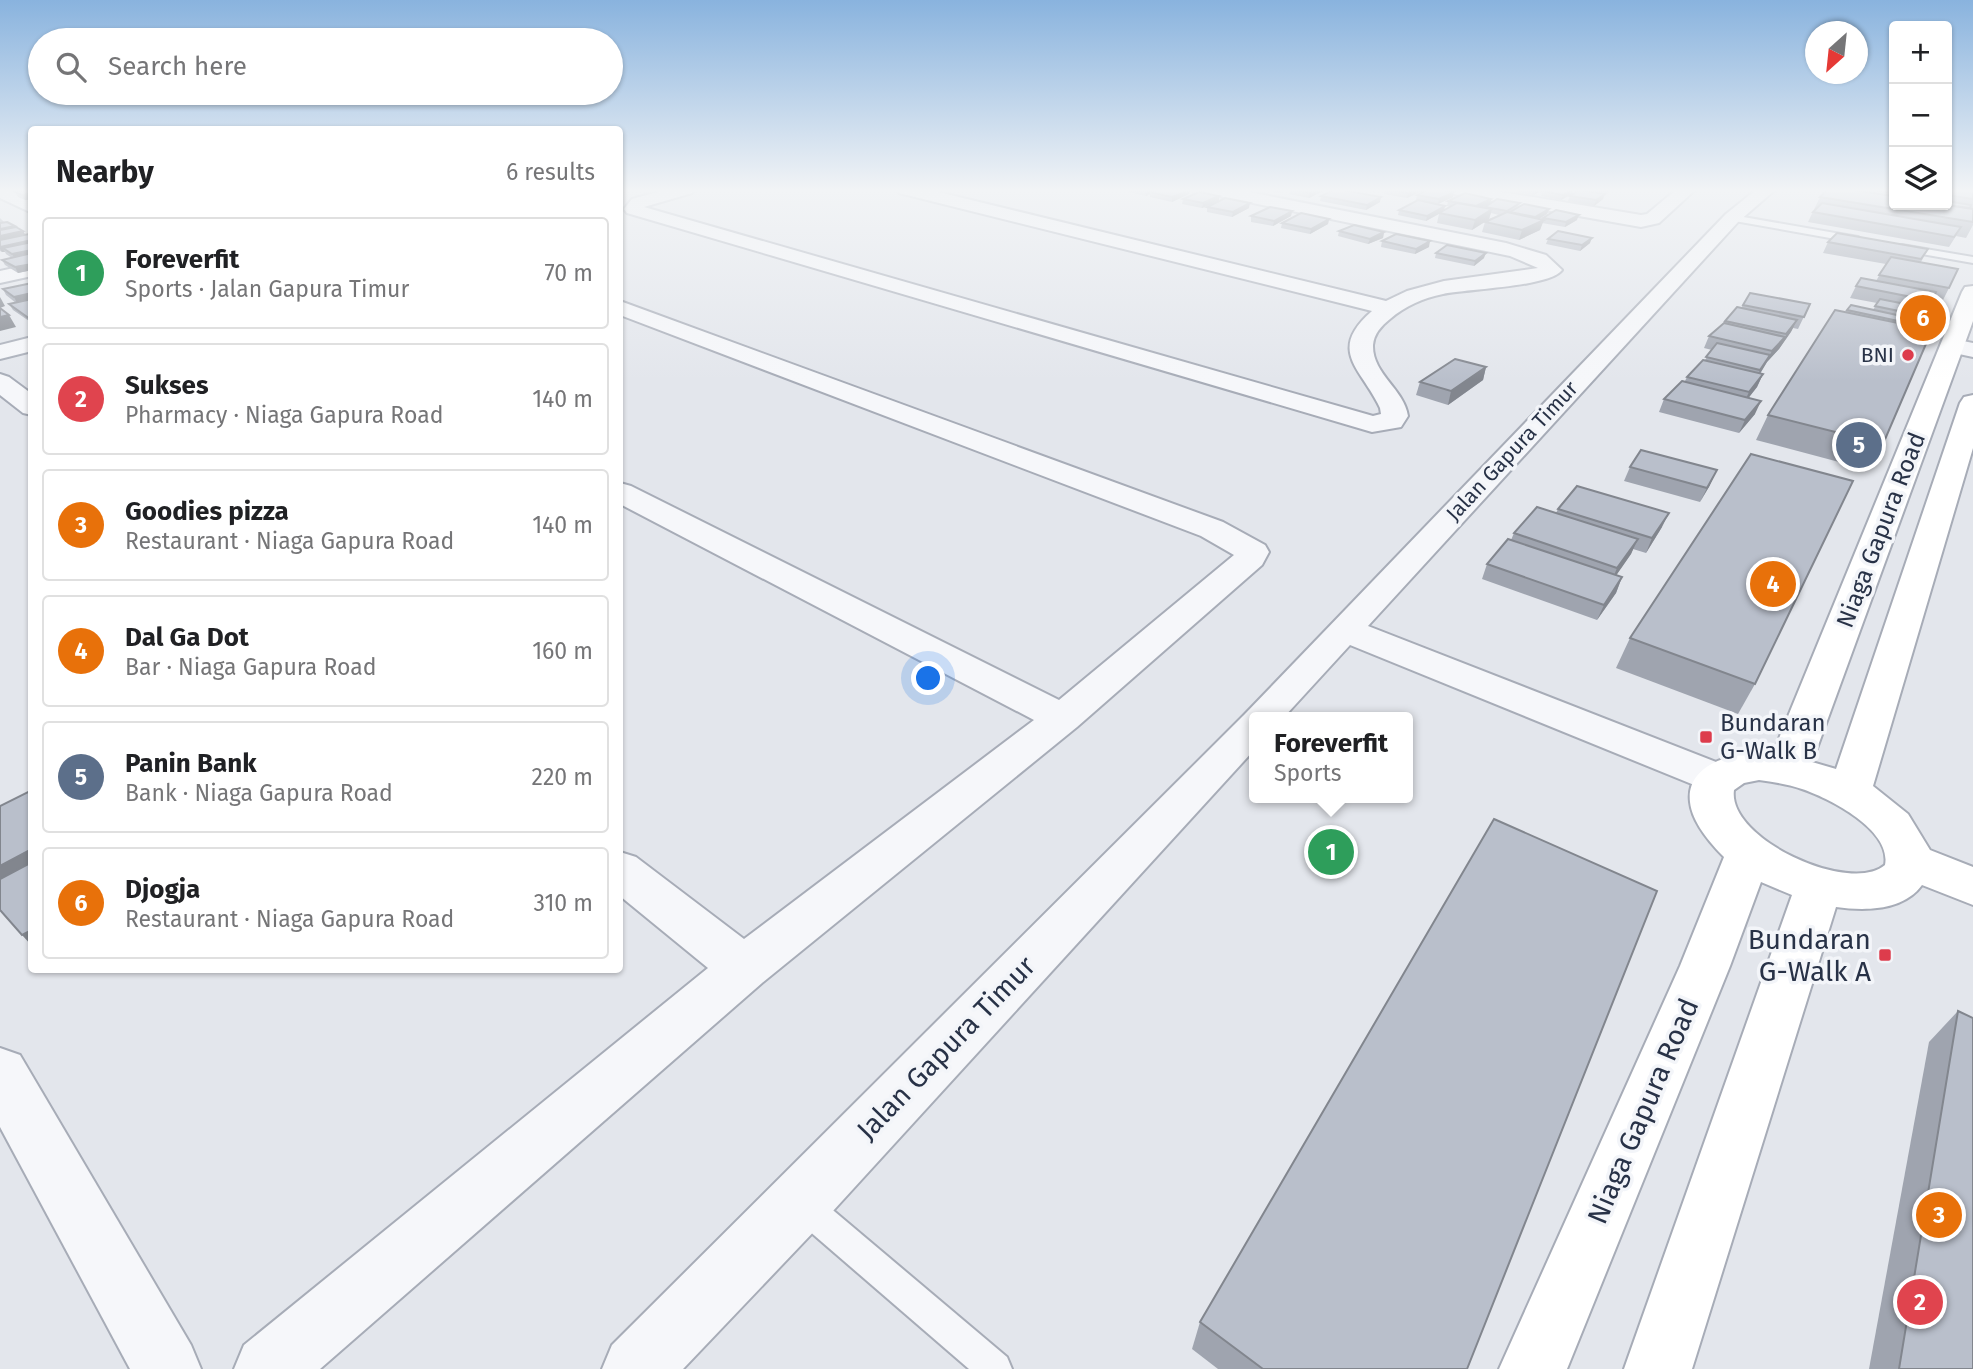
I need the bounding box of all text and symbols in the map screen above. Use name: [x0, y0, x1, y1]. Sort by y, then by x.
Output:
north arrow: [1805, 21, 1868, 84]
map controls: [1889, 21, 1952, 210]
button: +: [1889, 21, 1952, 84]
search box: [28, 28, 623, 105]
icon: search: [52, 48, 90, 86]
text: Search here: [108, 51, 247, 82]
button: −: [1889, 84, 1952, 147]
button: layers: [1889, 147, 1952, 210]
text: Nearby: [56, 154, 154, 190]
text: 6 results: [506, 158, 595, 186]
text: Foreverfit: [125, 244, 239, 275]
text: 1: [76, 259, 86, 287]
text: 70 m: [544, 259, 593, 287]
text: Sports · Jalan Gapura Timur: [125, 275, 409, 303]
pin: 6: [1900, 292, 1946, 344]
place label: BNI: [1861, 342, 1894, 368]
marker: BNI: [1900, 347, 1916, 363]
text: Sukses: [125, 370, 208, 401]
street label: Jalan Gapura Timur: [1440, 376, 1584, 526]
text: 2: [75, 385, 87, 413]
text: 140 m: [532, 385, 593, 413]
text: Pharmacy · Niaga Gapura Road: [125, 401, 443, 429]
pin: 5: [1836, 419, 1882, 471]
street label: Niaga Gapura Road: [1831, 428, 1931, 632]
text: Goodies pizza: [125, 496, 289, 527]
text: 3: [75, 511, 87, 539]
text: 140 m: [532, 511, 593, 539]
text: Restaurant · Niaga Gapura Road: [125, 527, 454, 555]
pin: 4: [1750, 558, 1796, 610]
text: Dal Ga Dot: [125, 622, 249, 653]
text: 4: [75, 637, 88, 665]
text: 160 m: [532, 637, 593, 665]
text: Bar · Niaga Gapura Road: [125, 653, 376, 681]
your location: [911, 661, 945, 695]
place label: Bundaran G-Walk B: [1720, 709, 1826, 765]
popup: [1249, 712, 1413, 803]
text: Foreverfit: [1274, 728, 1388, 759]
marker: Bundaran G-Walk B: [1698, 729, 1714, 745]
text: Panin Bank: [125, 748, 257, 779]
text: Sports: [1274, 759, 1341, 787]
text: 5: [75, 763, 87, 791]
text: 220 m: [532, 763, 593, 791]
text: Bank · Niaga Gapura Road: [125, 779, 393, 807]
pin: 1: [1308, 826, 1354, 878]
text: Djogja: [125, 874, 200, 905]
text: 6: [75, 889, 87, 917]
text: 310 m: [533, 889, 593, 917]
text: Restaurant · Niaga Gapura Road: [125, 905, 454, 933]
place label: Bundaran G-Walk A: [1748, 923, 1871, 988]
marker: Bundaran G-Walk A: [1877, 947, 1893, 963]
street label: Jalan Gapura Timur: [850, 949, 1042, 1147]
street label: Niaga Gapura Road: [1581, 993, 1705, 1229]
pin: 3: [1916, 1189, 1962, 1241]
pin: 2: [1897, 1276, 1943, 1328]

